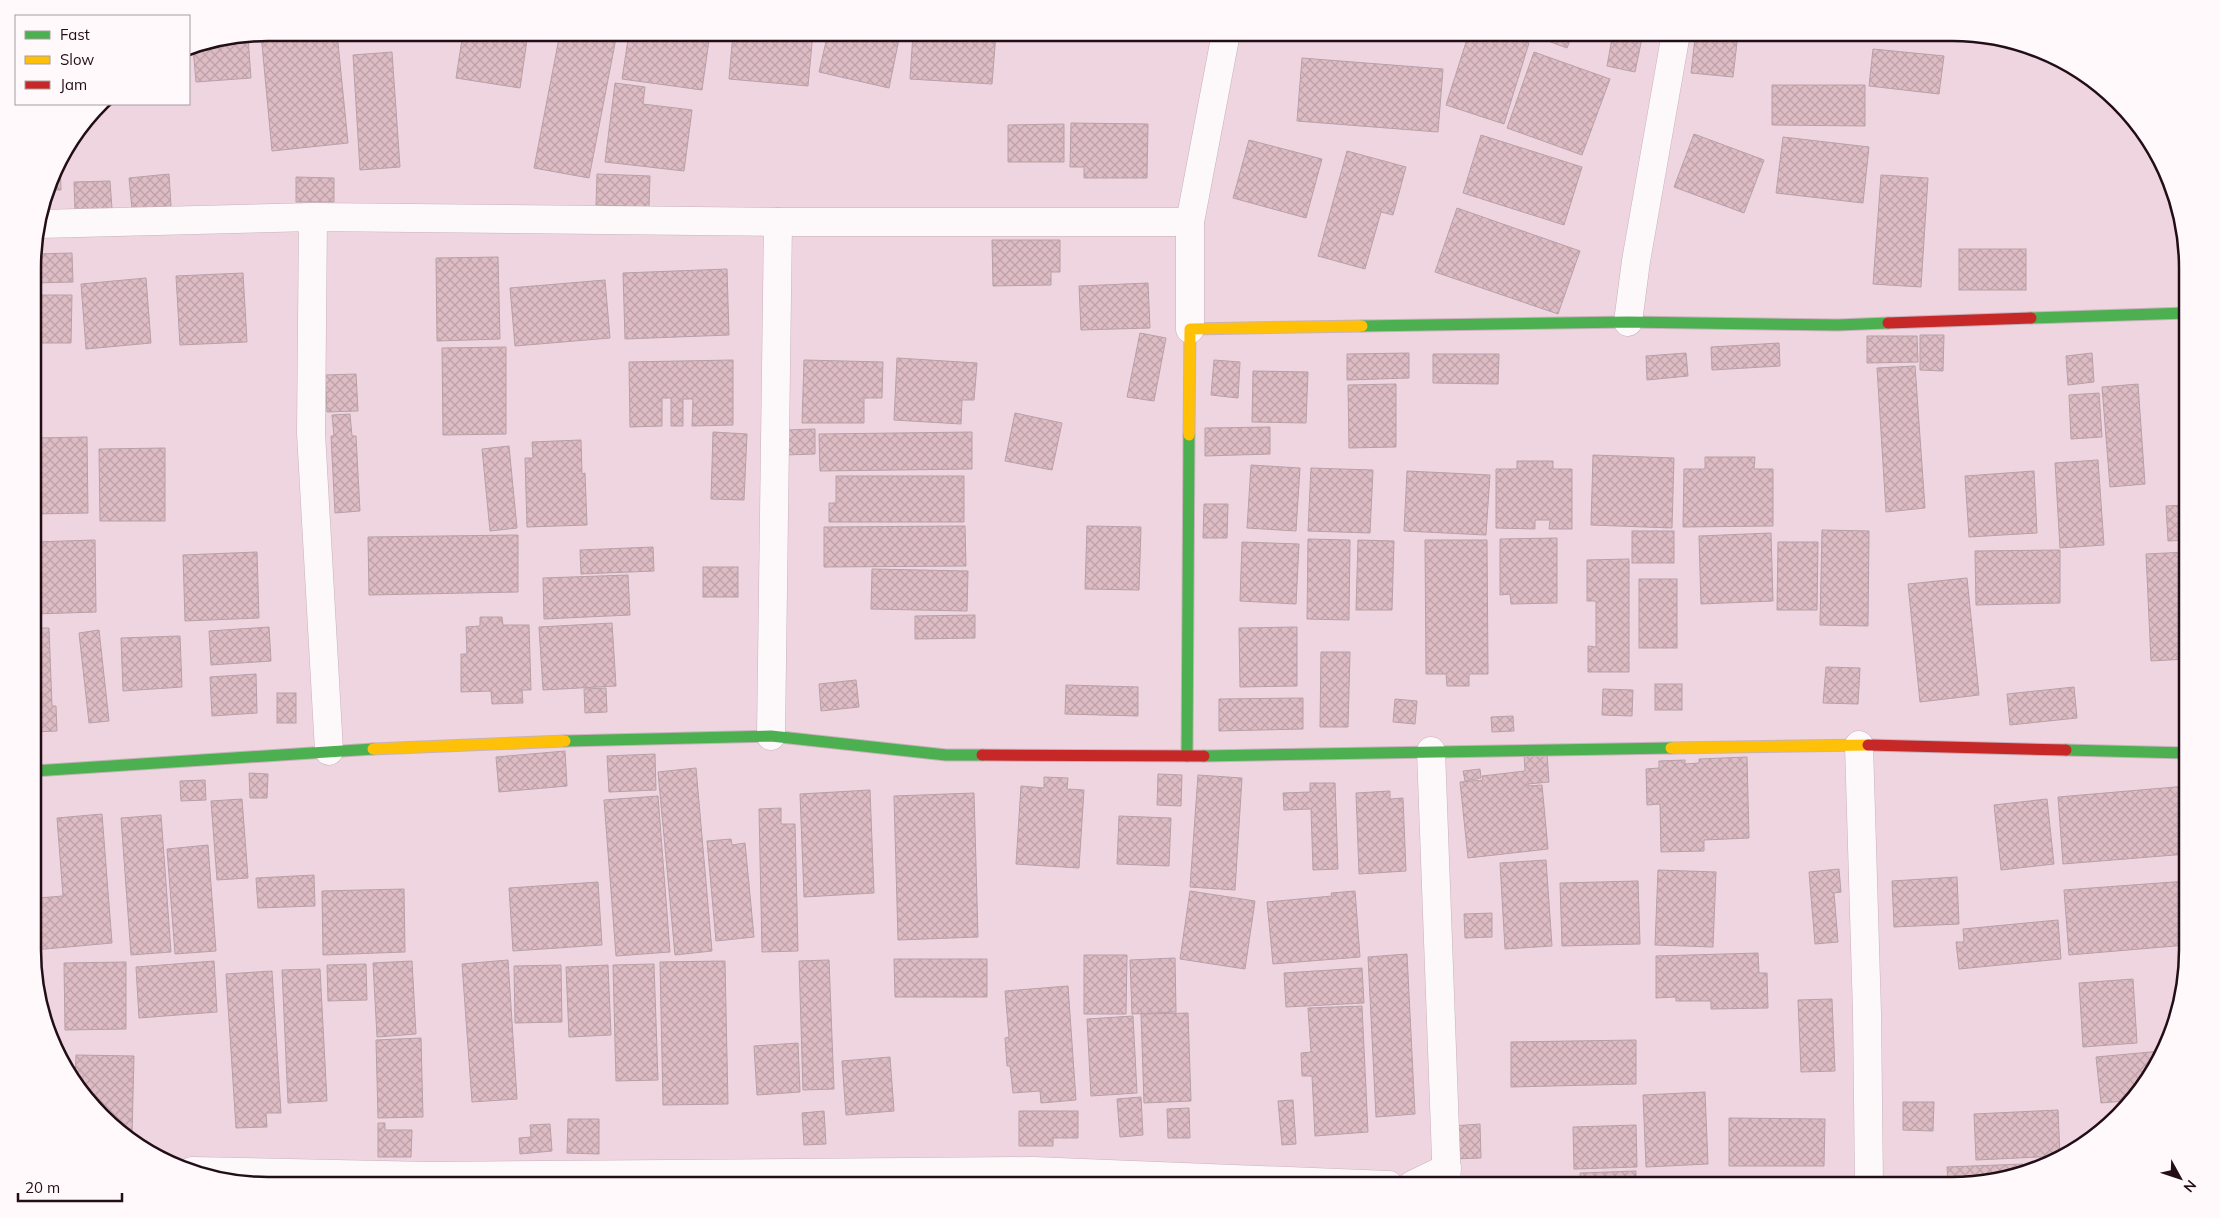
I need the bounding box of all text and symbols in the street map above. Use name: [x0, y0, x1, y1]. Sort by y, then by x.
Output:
legend: [15, 15, 190, 105]
text: Fast: [60, 25, 90, 44]
text: Slow: [60, 50, 94, 69]
text: Jam: [60, 75, 87, 94]
north arrow: [2155, 1153, 2205, 1203]
scale bar: [18, 1170, 121, 1202]
text: N: [2180, 1177, 2200, 1196]
text: 20 m: [25, 1178, 60, 1197]

